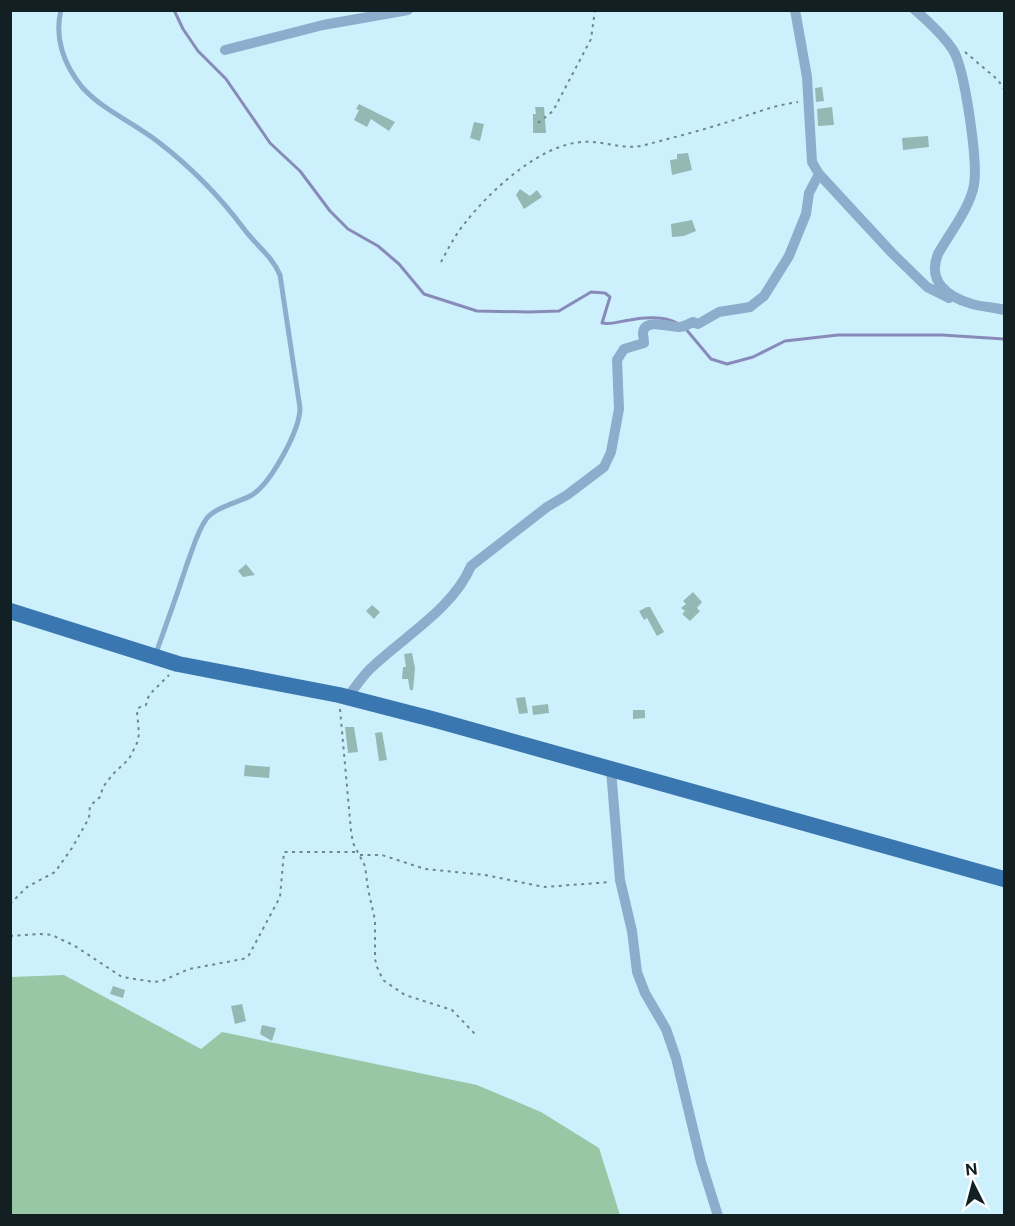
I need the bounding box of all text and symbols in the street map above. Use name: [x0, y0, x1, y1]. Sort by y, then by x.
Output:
north arrow: [943, 1154, 1003, 1214]
text: N: [964, 1159, 979, 1180]

